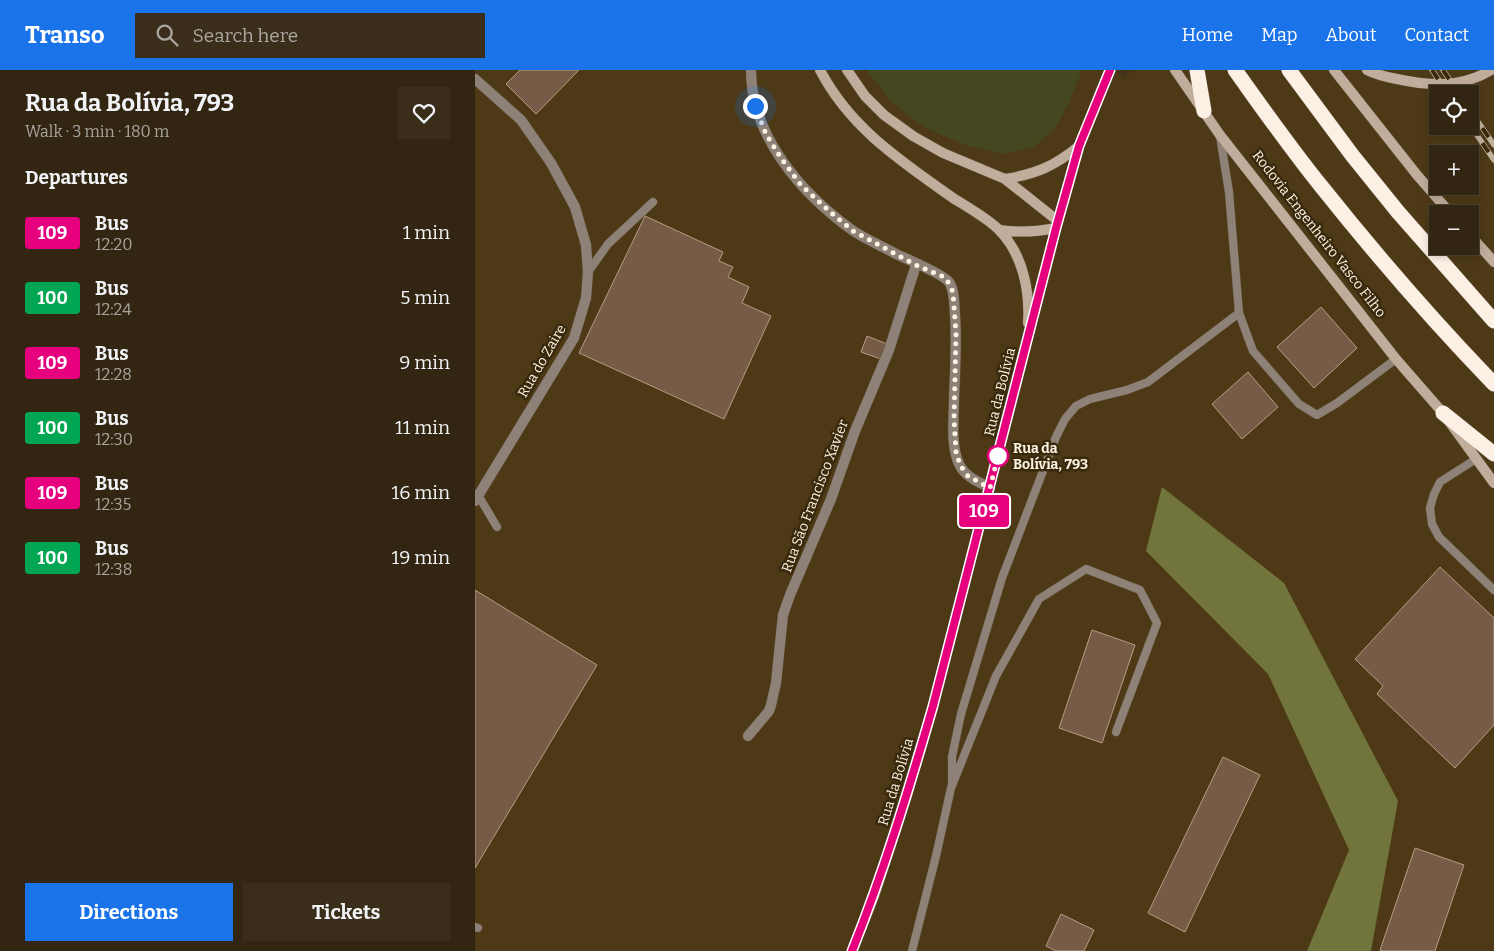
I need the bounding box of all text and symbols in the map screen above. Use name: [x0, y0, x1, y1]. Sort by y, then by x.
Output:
search box: [135, 13, 485, 58]
text: Transo: [25, 21, 105, 49]
icon: search: [153, 21, 181, 49]
text: Search here: [193, 24, 298, 47]
text: Home: [1182, 24, 1233, 46]
text: Map: [1261, 24, 1297, 46]
text: About: [1325, 24, 1376, 46]
text: Contact: [1404, 24, 1469, 46]
map controls: [1429, 85, 1479, 255]
button: locate: [1429, 85, 1479, 135]
button: heart: [398, 87, 450, 139]
text: Rua da Bolívia, 793: [25, 89, 234, 117]
your location: [743, 94, 768, 119]
text: Walk · 3 min · 180 m: [25, 122, 169, 141]
button: +: [1429, 145, 1479, 195]
street label: Rodovia Engenheiro Vasco Filho: [1249, 147, 1389, 321]
text: Departures: [25, 166, 128, 189]
button: −: [1429, 205, 1479, 255]
text: Bus: [95, 212, 129, 235]
text: 1 min: [403, 221, 450, 244]
text: 109: [38, 222, 67, 244]
text: 12:20: [95, 235, 133, 254]
text: Bus: [95, 277, 129, 300]
text: 5 min: [400, 286, 450, 309]
text: 100: [37, 287, 68, 309]
text: 12:24: [95, 300, 132, 319]
street label: Rua do Zaire: [514, 322, 570, 400]
text: Bus: [95, 342, 129, 365]
street label: Rua da Bolívia: [981, 346, 1019, 438]
text: 9 min: [399, 351, 450, 374]
text: 109: [38, 352, 67, 374]
text: 12:28: [95, 365, 132, 384]
text: Bus: [95, 407, 129, 430]
text: 11 min: [395, 416, 450, 439]
text: 100: [37, 417, 68, 439]
street label: Rua São Francisco Xavier: [778, 417, 852, 575]
text: 12:30: [95, 430, 133, 449]
place label: Rua da Bolívia, 793: [1013, 440, 1088, 473]
marker: Rua da Bolívia, 793: [987, 445, 1009, 467]
text: Bus: [95, 472, 129, 495]
text: 16 min: [392, 481, 450, 504]
text: 109: [38, 482, 67, 504]
text: 12:35: [95, 495, 131, 514]
line badge: 109: [955, 495, 1013, 527]
text: 109: [969, 500, 999, 522]
text: Bus: [95, 537, 129, 560]
text: 19 min: [392, 546, 450, 569]
text: 100: [37, 547, 68, 569]
text: 12:38: [95, 560, 132, 579]
street label: Rua da Bolívia: [875, 736, 917, 828]
button: Directions: [25, 883, 233, 941]
button: Tickets: [243, 883, 450, 941]

